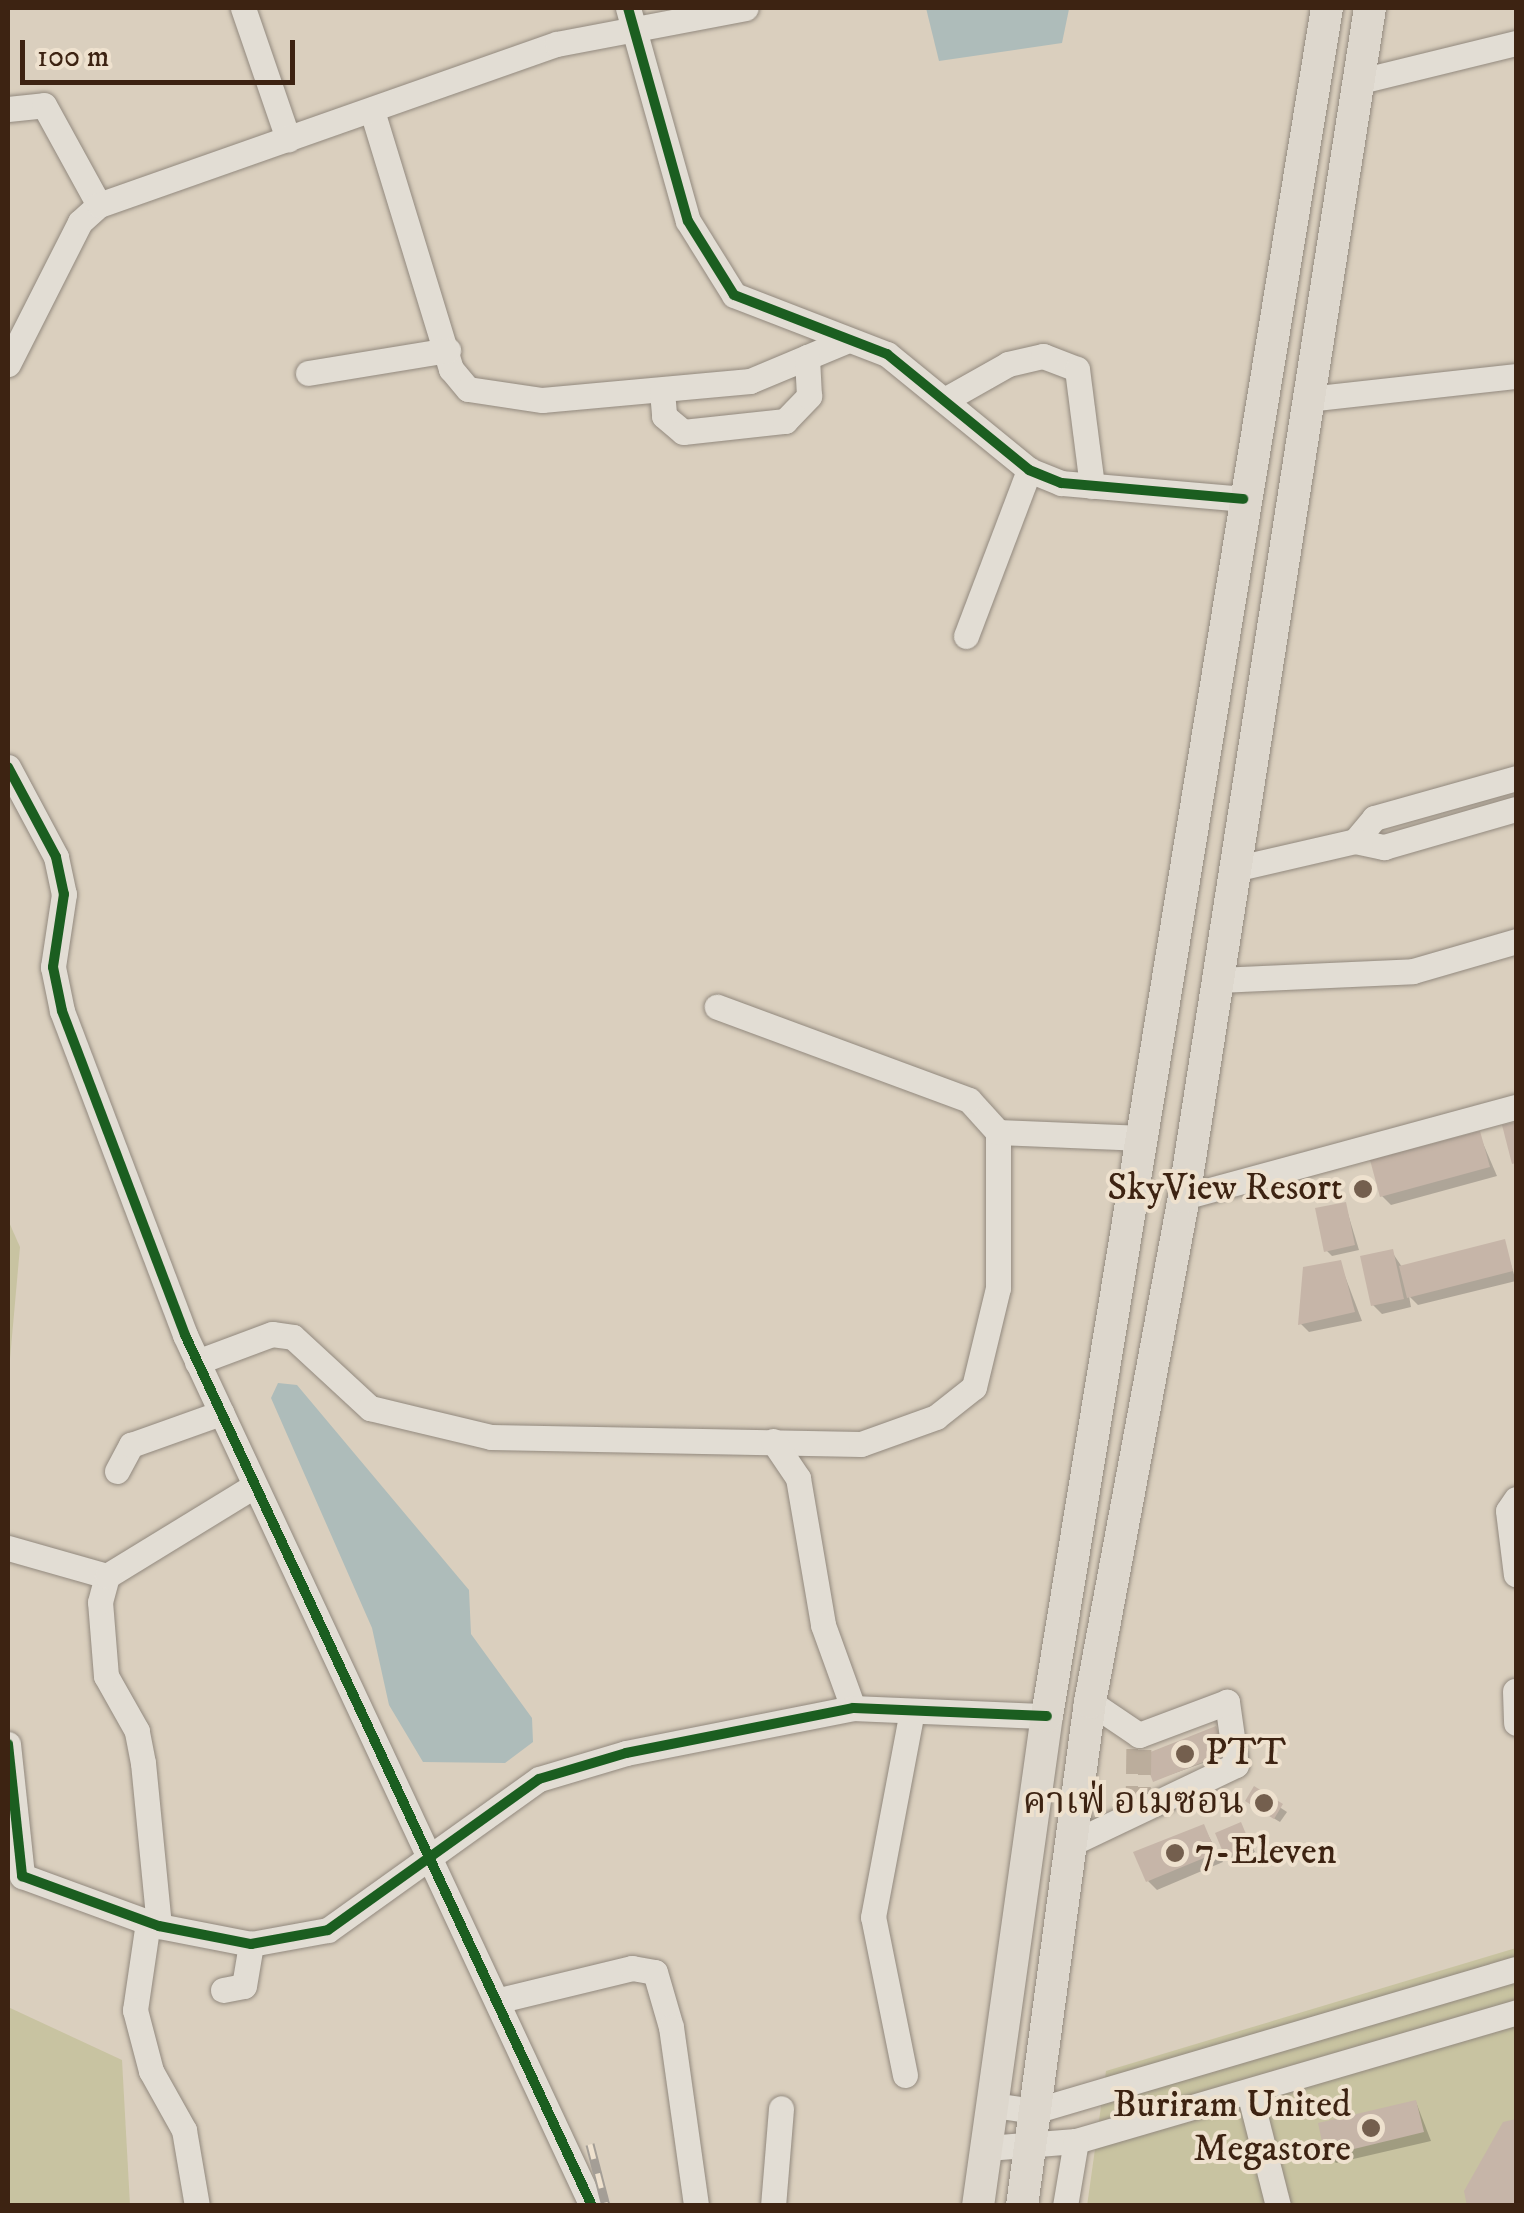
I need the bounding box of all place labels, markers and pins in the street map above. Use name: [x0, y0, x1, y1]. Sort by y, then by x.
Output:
place label: SkyView Resort: [1107, 1166, 1343, 1212]
marker: SkyView Resort: [1352, 1178, 1374, 1200]
place label: PTT: [1205, 1731, 1286, 1777]
marker: PTT: [1174, 1743, 1196, 1765]
place label: คาเฟ่ อเมซอน: [1023, 1780, 1244, 1826]
marker: คาเฟ่ อเมซอน: [1253, 1792, 1275, 1814]
place label: 7-Eleven: [1195, 1830, 1337, 1876]
marker: 7-Eleven: [1164, 1842, 1186, 1864]
place label: Buriram United Megastore: [1113, 2083, 1351, 2172]
marker: Buriram United Megastore: [1360, 2117, 1382, 2139]

